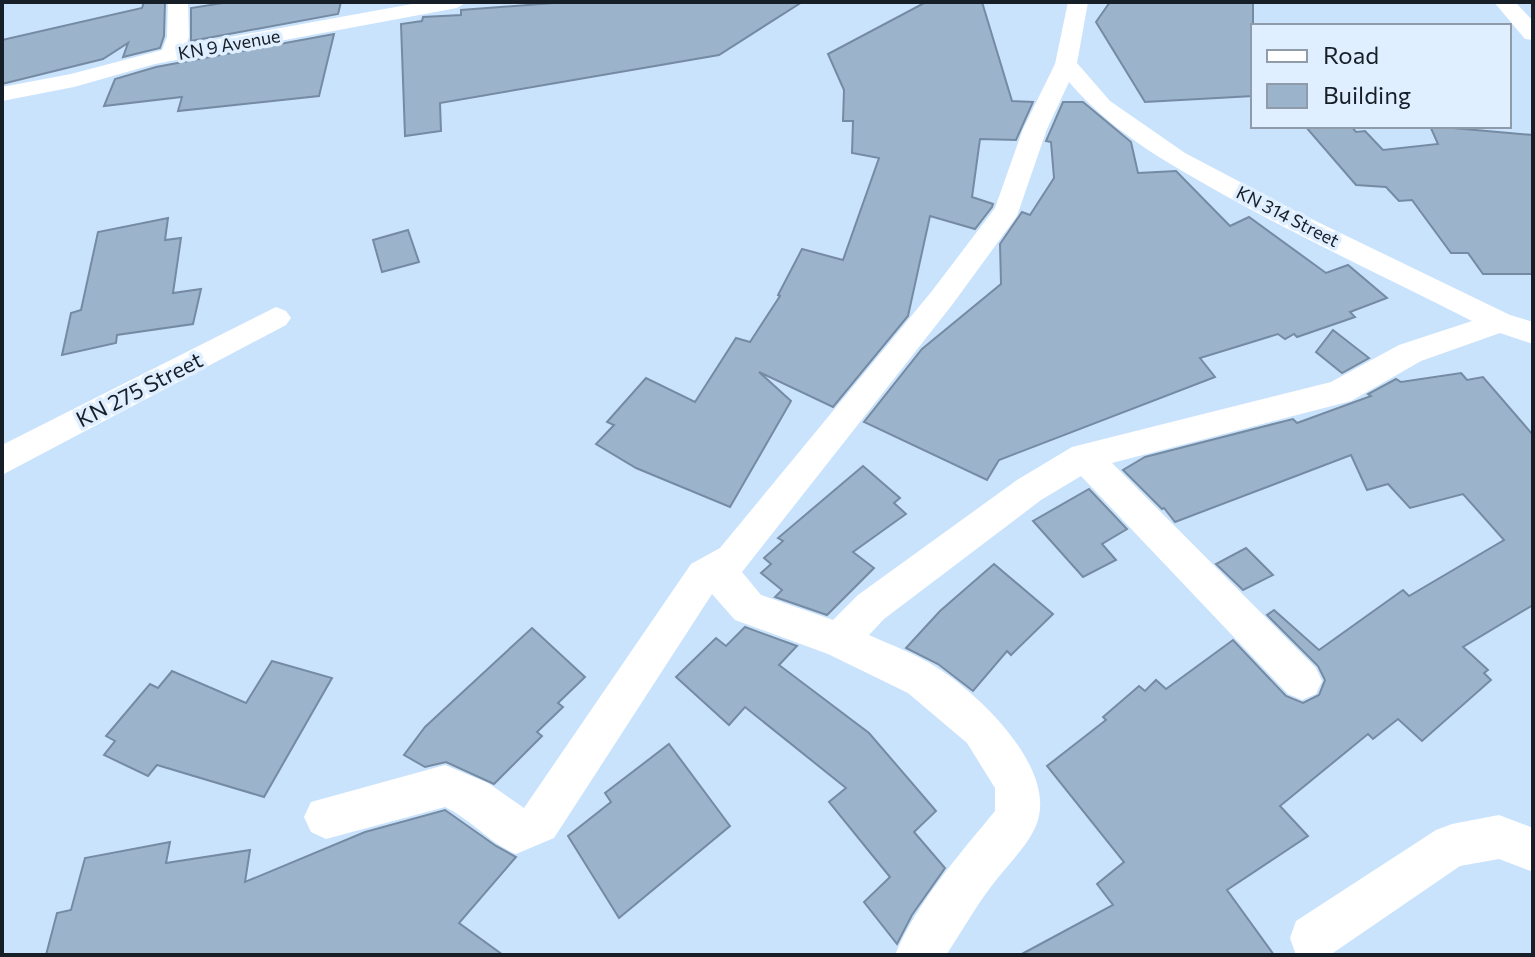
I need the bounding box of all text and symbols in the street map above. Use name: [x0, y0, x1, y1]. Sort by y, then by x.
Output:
street label: KN 9 Avenue: [176, 24, 282, 64]
legend: [1251, 24, 1511, 128]
text: Road: [1323, 40, 1379, 69]
text: Building: [1323, 80, 1411, 109]
street label: KN 314 Street: [1233, 181, 1343, 251]
street label: KN 275 Street: [71, 346, 207, 432]

